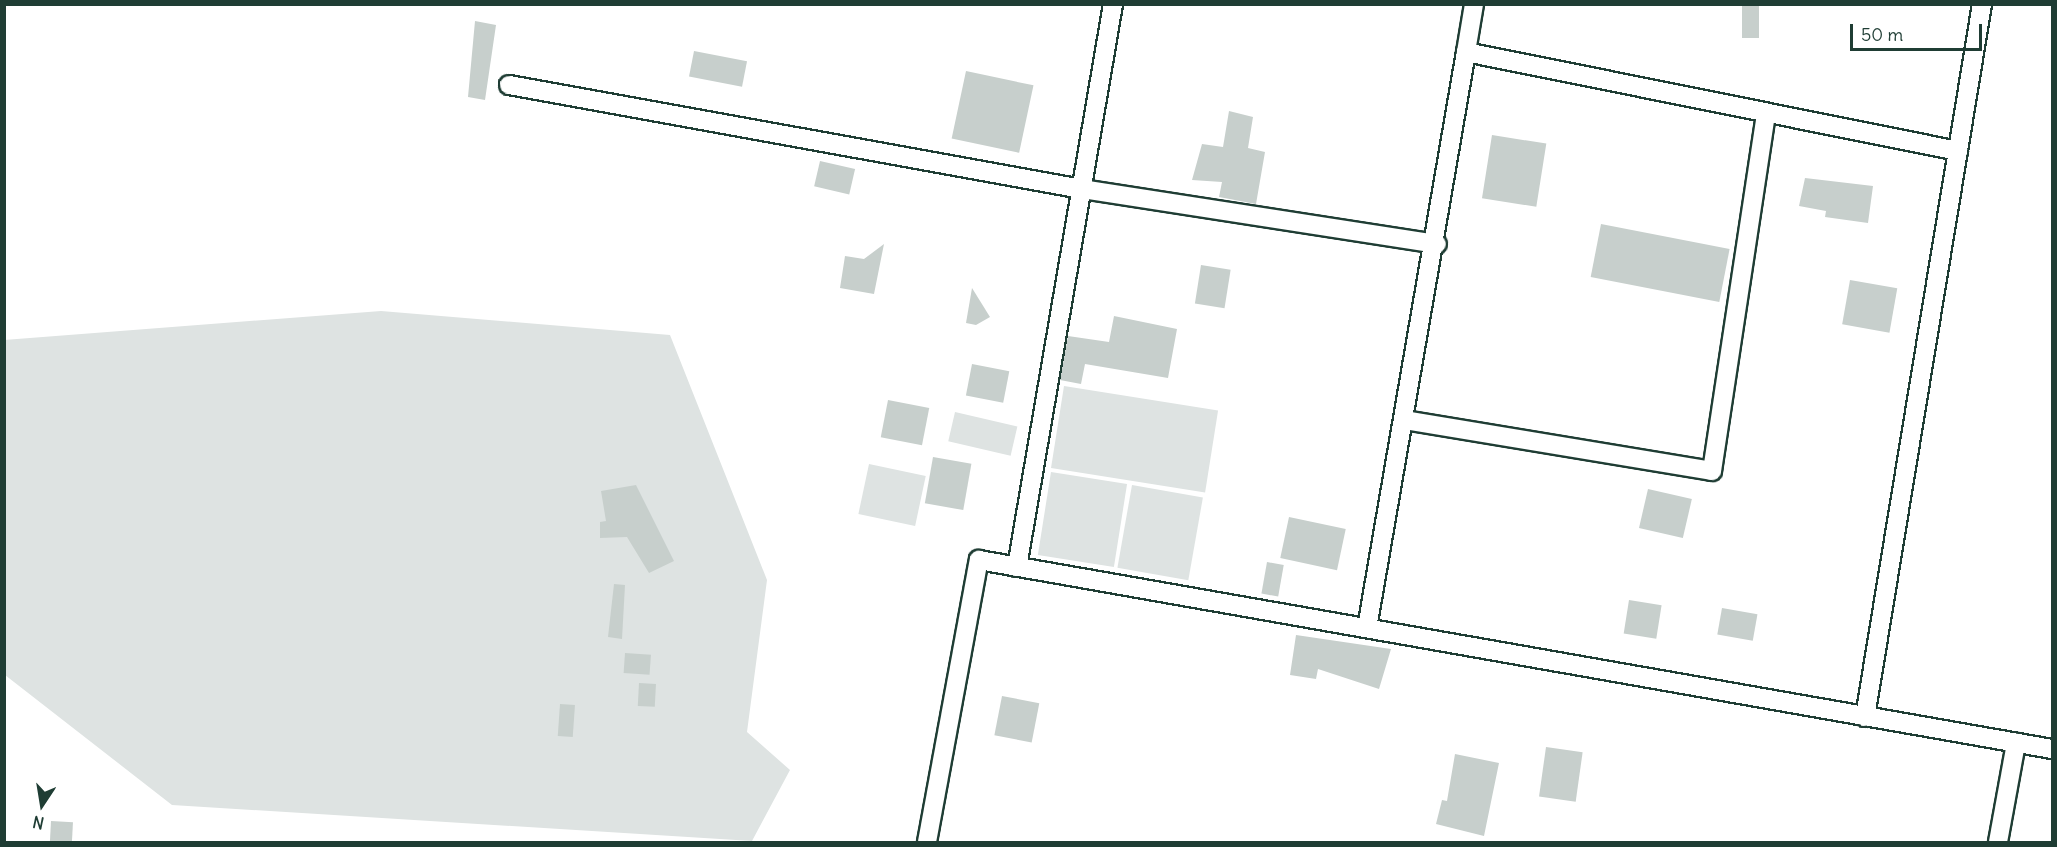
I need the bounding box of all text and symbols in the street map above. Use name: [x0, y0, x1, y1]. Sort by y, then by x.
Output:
scale bar: [1853, 12, 1985, 50]
text: 50 m: [1861, 23, 1903, 46]
north arrow: [12, 775, 72, 835]
text: N: [31, 812, 46, 834]

